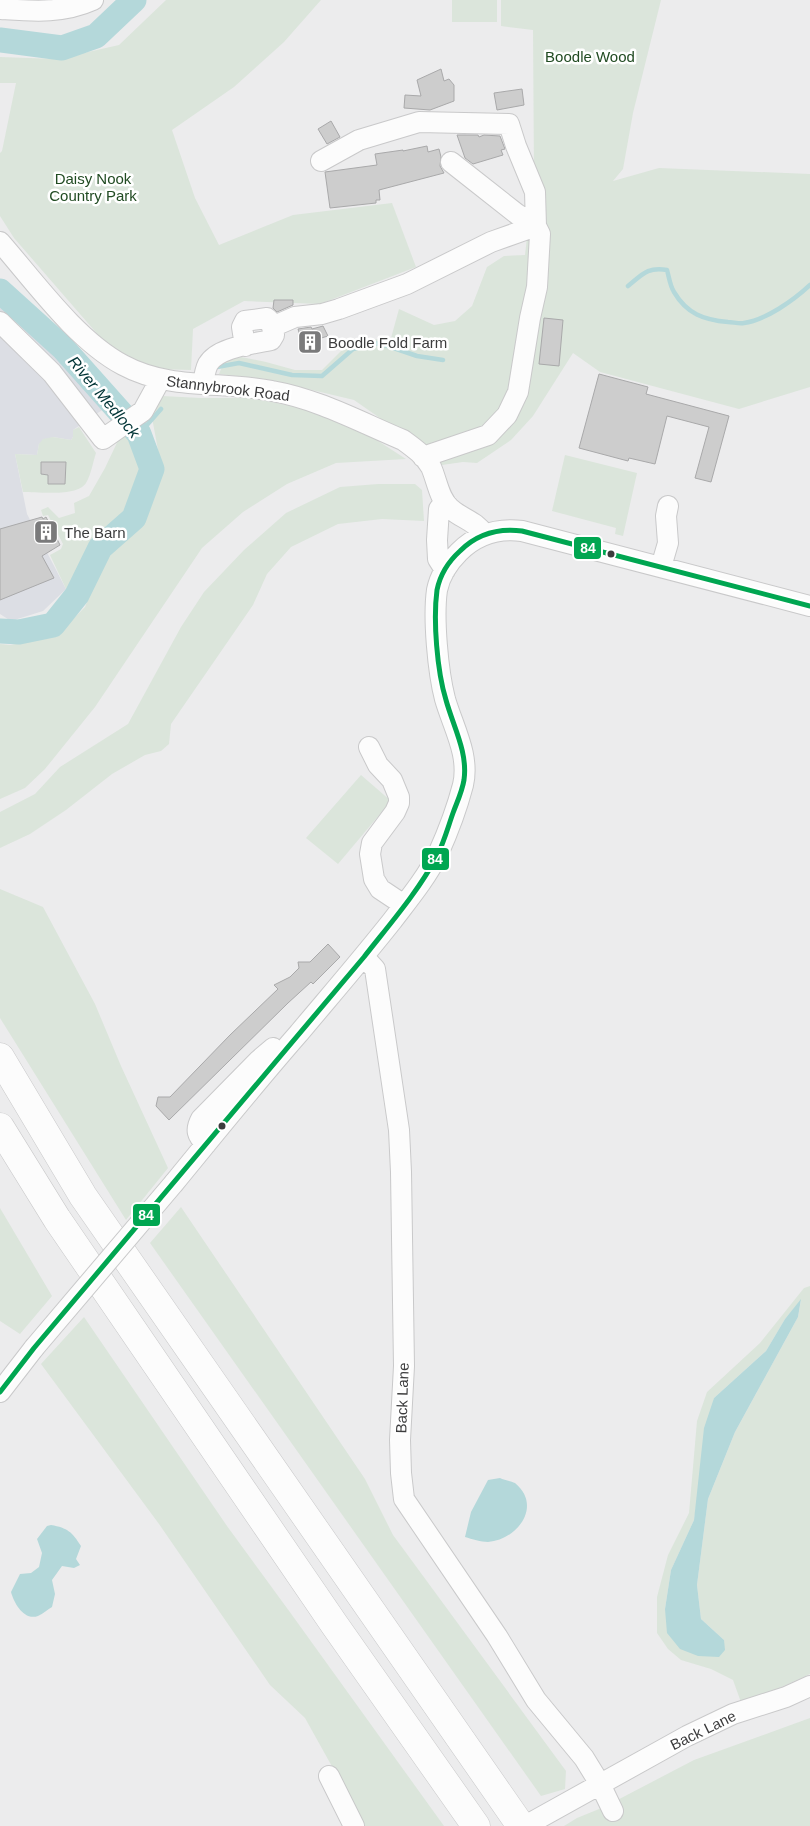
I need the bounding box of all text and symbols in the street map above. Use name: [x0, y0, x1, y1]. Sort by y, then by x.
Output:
park label: Boodle Wood: [545, 48, 635, 65]
park label: Daisy Nook Country Park: [49, 170, 137, 204]
building icon: Boodle Fold Farm: [297, 329, 323, 355]
place label: Boodle Fold Farm: [328, 334, 447, 351]
water label: River Medlock: [65, 353, 144, 442]
street label: Stannybrook Road: [165, 372, 291, 404]
building icon: The Barn: [33, 519, 59, 545]
place label: The Barn: [64, 524, 126, 541]
line badge: 84: [573, 536, 602, 560]
text: 84: [580, 540, 596, 556]
unlabelled marker: [606, 549, 616, 559]
line badge: 84: [421, 847, 450, 871]
text: 84: [427, 851, 443, 867]
unlabelled marker: [217, 1121, 227, 1131]
line badge: 84: [132, 1203, 161, 1227]
text: 84: [138, 1207, 154, 1223]
street label: Back Lane: [392, 1362, 412, 1434]
street label: Back Lane: [667, 1707, 739, 1753]

